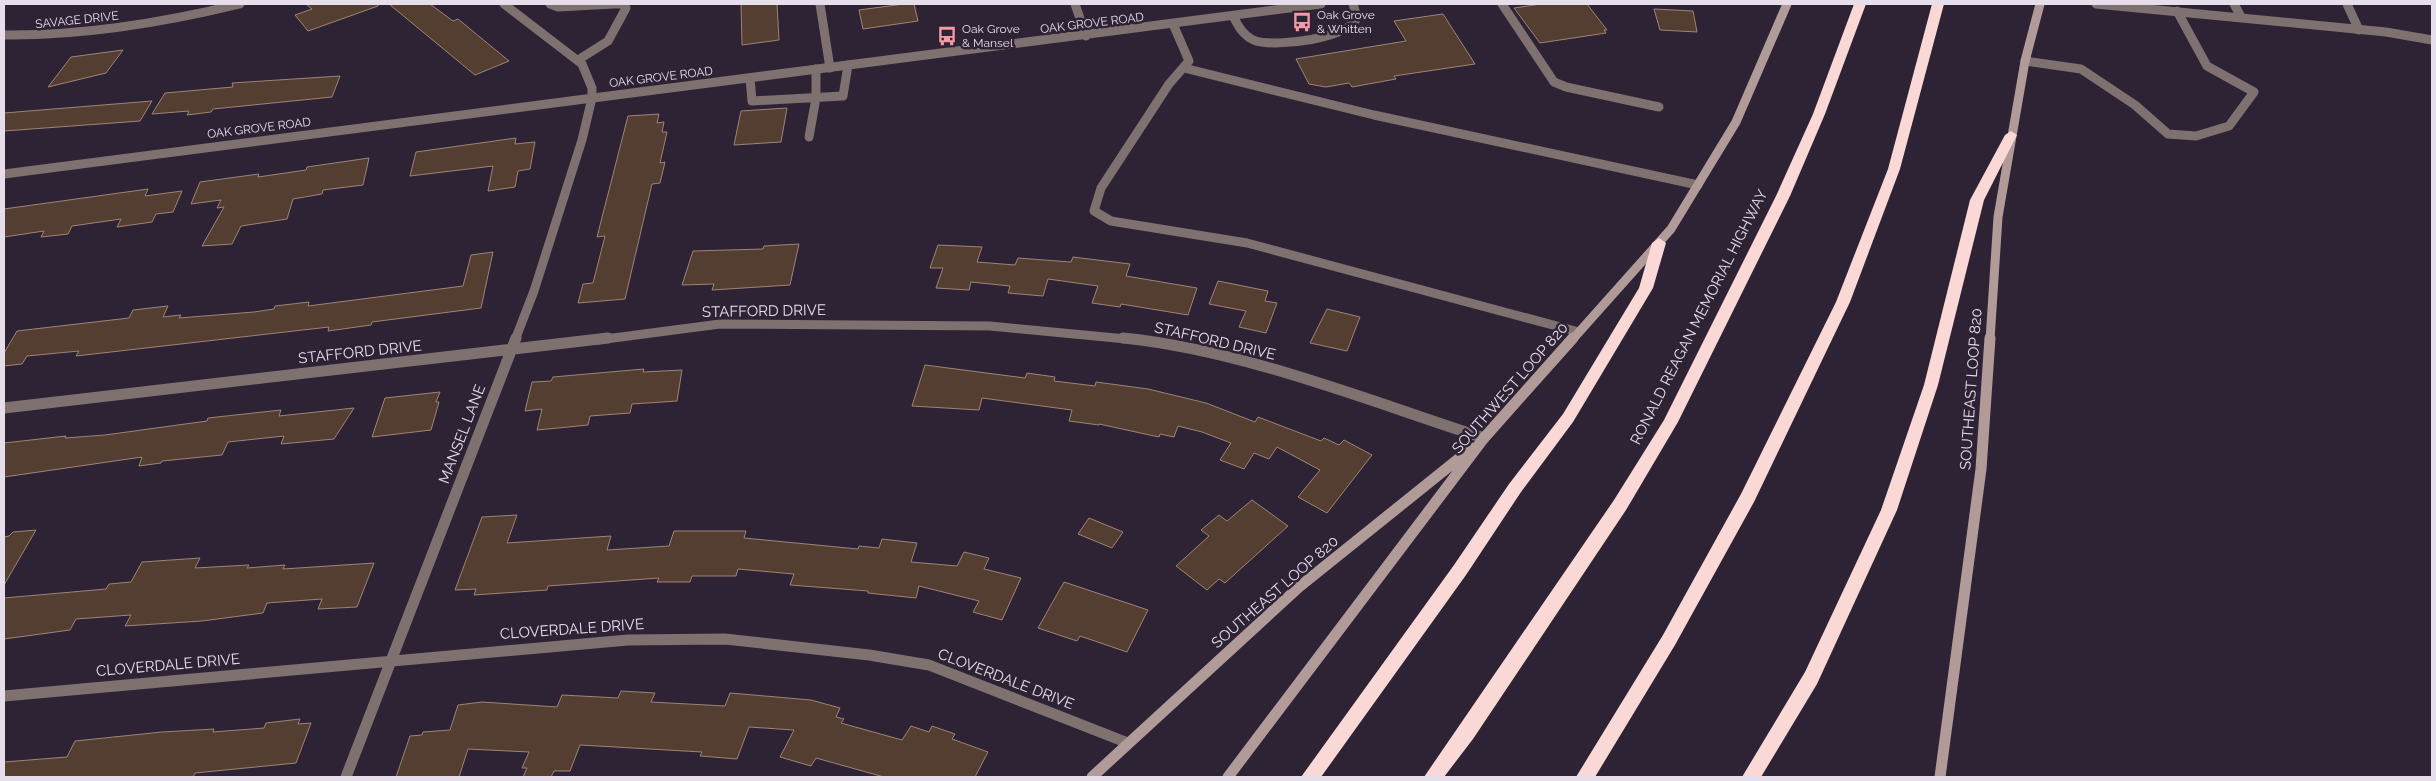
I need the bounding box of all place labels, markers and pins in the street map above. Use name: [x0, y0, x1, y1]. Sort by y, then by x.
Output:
place label: Oak Grove & Whitten: [1317, 8, 1375, 36]
bus stop icon: Oak Grove & Whitten: [1291, 11, 1313, 33]
place label: Oak Grove & Mansel: [962, 22, 1020, 50]
bus stop icon: Oak Grove & Mansel: [936, 25, 958, 47]

